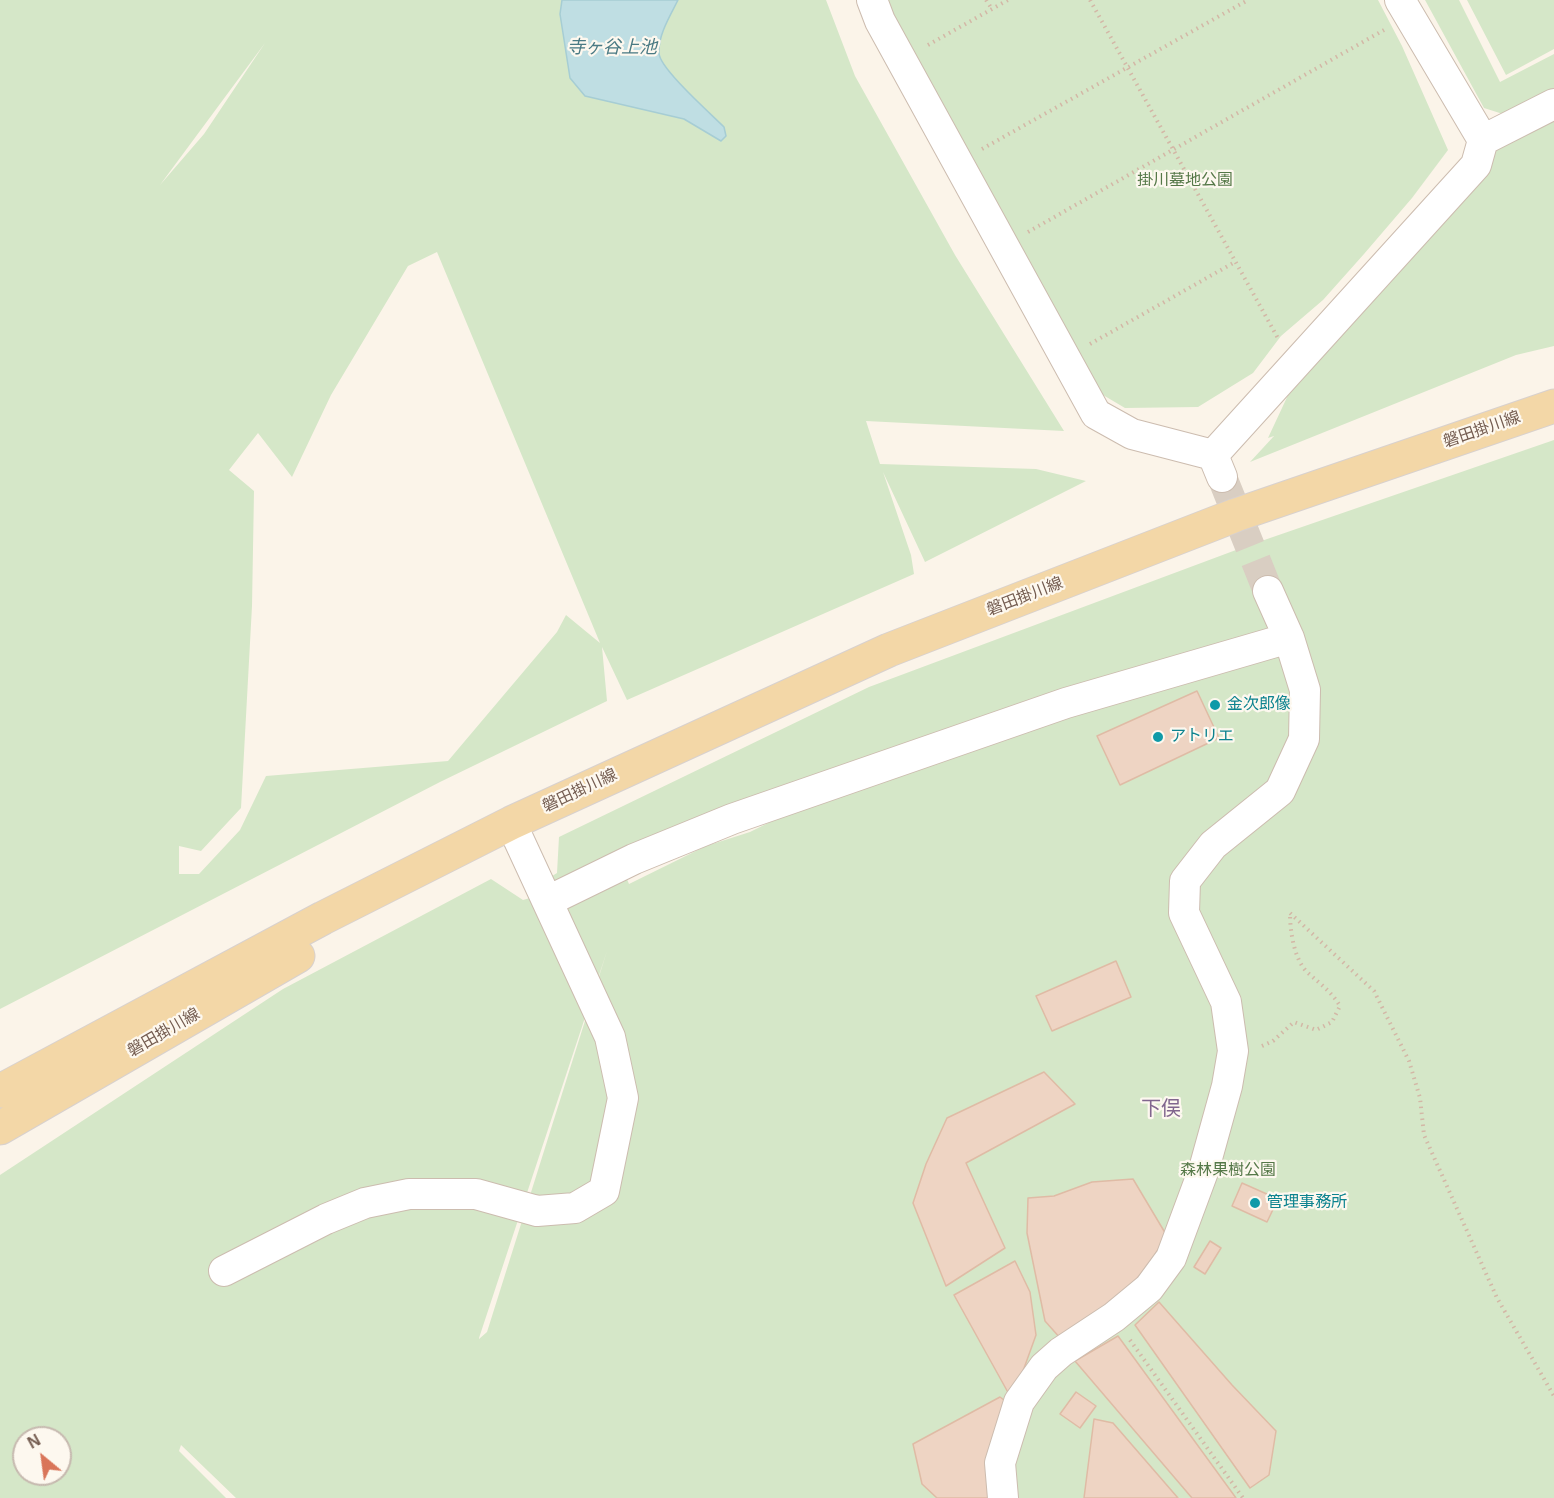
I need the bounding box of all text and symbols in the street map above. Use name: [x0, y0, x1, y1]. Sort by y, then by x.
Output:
water label: 寺ヶ谷上池: [567, 37, 657, 59]
park label: 掛川墓地公園: [1137, 171, 1233, 191]
street label: 磐田掛川線: [1441, 408, 1523, 452]
street label: 磐田掛川線: [984, 574, 1066, 620]
place label: 金次郎像: [1227, 695, 1291, 715]
marker: 金次郎像: [1208, 698, 1222, 712]
place label: アトリエ: [1170, 727, 1234, 747]
marker: アトリエ: [1151, 730, 1165, 744]
street label: 磐田掛川線: [540, 765, 620, 817]
street label: 磐田掛川線: [125, 1005, 203, 1061]
district label: 下俣: [1141, 1097, 1181, 1121]
park label: 森林果樹公園: [1180, 1161, 1276, 1181]
place label: 管理事務所: [1267, 1193, 1347, 1213]
marker: 管理事務所: [1248, 1196, 1262, 1210]
north arrow: [12, 1426, 72, 1486]
text: N: [25, 1431, 43, 1452]

